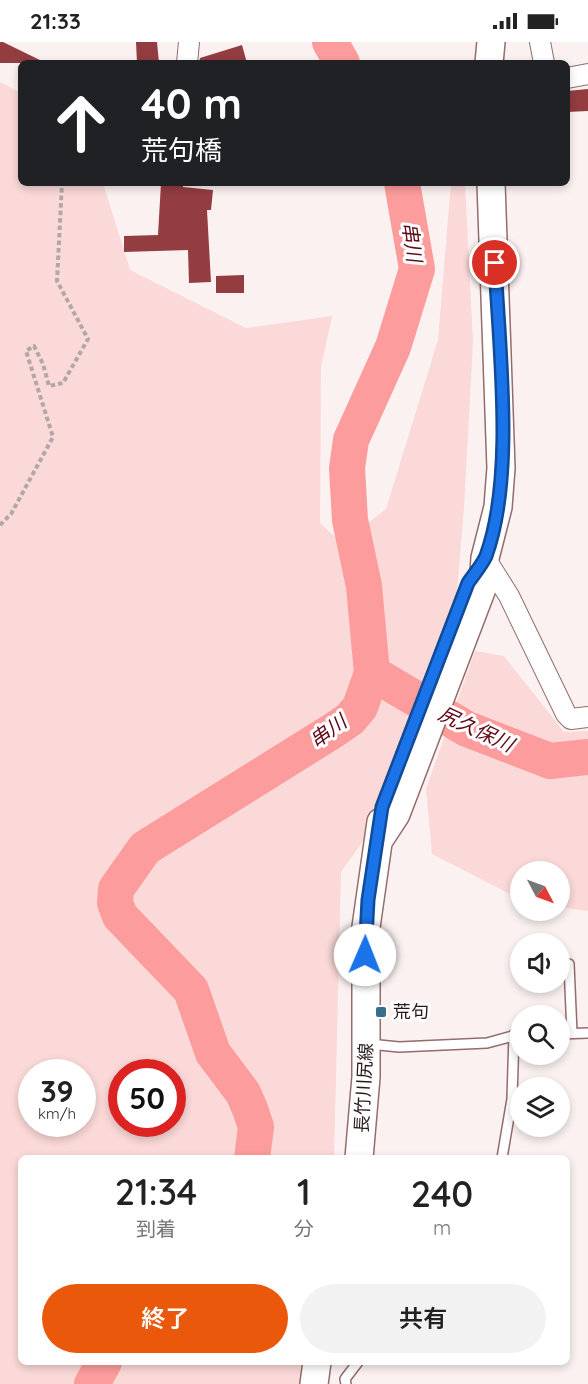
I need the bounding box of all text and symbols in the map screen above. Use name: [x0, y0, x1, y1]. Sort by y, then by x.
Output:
text: 21:33: [30, 7, 81, 35]
text: 40 m: [141, 77, 242, 130]
icon: ahead: [42, 84, 120, 162]
text: 荒句橋: [141, 133, 222, 167]
water label: 串川: [397, 220, 428, 265]
pin: [469, 237, 520, 288]
icon: arrive: [478, 246, 511, 279]
water label: 尻久保川: [435, 700, 520, 758]
water label: 串川: [304, 708, 353, 752]
north arrow: [510, 861, 570, 921]
map controls: [510, 861, 570, 1137]
position arrow: [333, 923, 397, 987]
button: sound: [510, 933, 570, 993]
place label: 荒句: [393, 1000, 429, 1023]
marker: 荒句: [374, 1005, 388, 1019]
button: search: [510, 1005, 570, 1065]
street label: 長竹川尻線: [350, 1042, 377, 1134]
speed limit sign: 50: [108, 1059, 186, 1137]
text: 39: [40, 1072, 74, 1110]
button: layers: [510, 1077, 570, 1137]
text: km/h: [38, 1104, 76, 1123]
text: 21:34: [115, 1169, 197, 1214]
text: 1: [297, 1169, 311, 1214]
text: 240: [411, 1171, 473, 1216]
text: m: [433, 1215, 451, 1240]
text: 到着: [136, 1216, 176, 1241]
text: 分: [294, 1216, 314, 1241]
button: 終了: [42, 1284, 288, 1353]
button: 共有: [300, 1284, 546, 1353]

